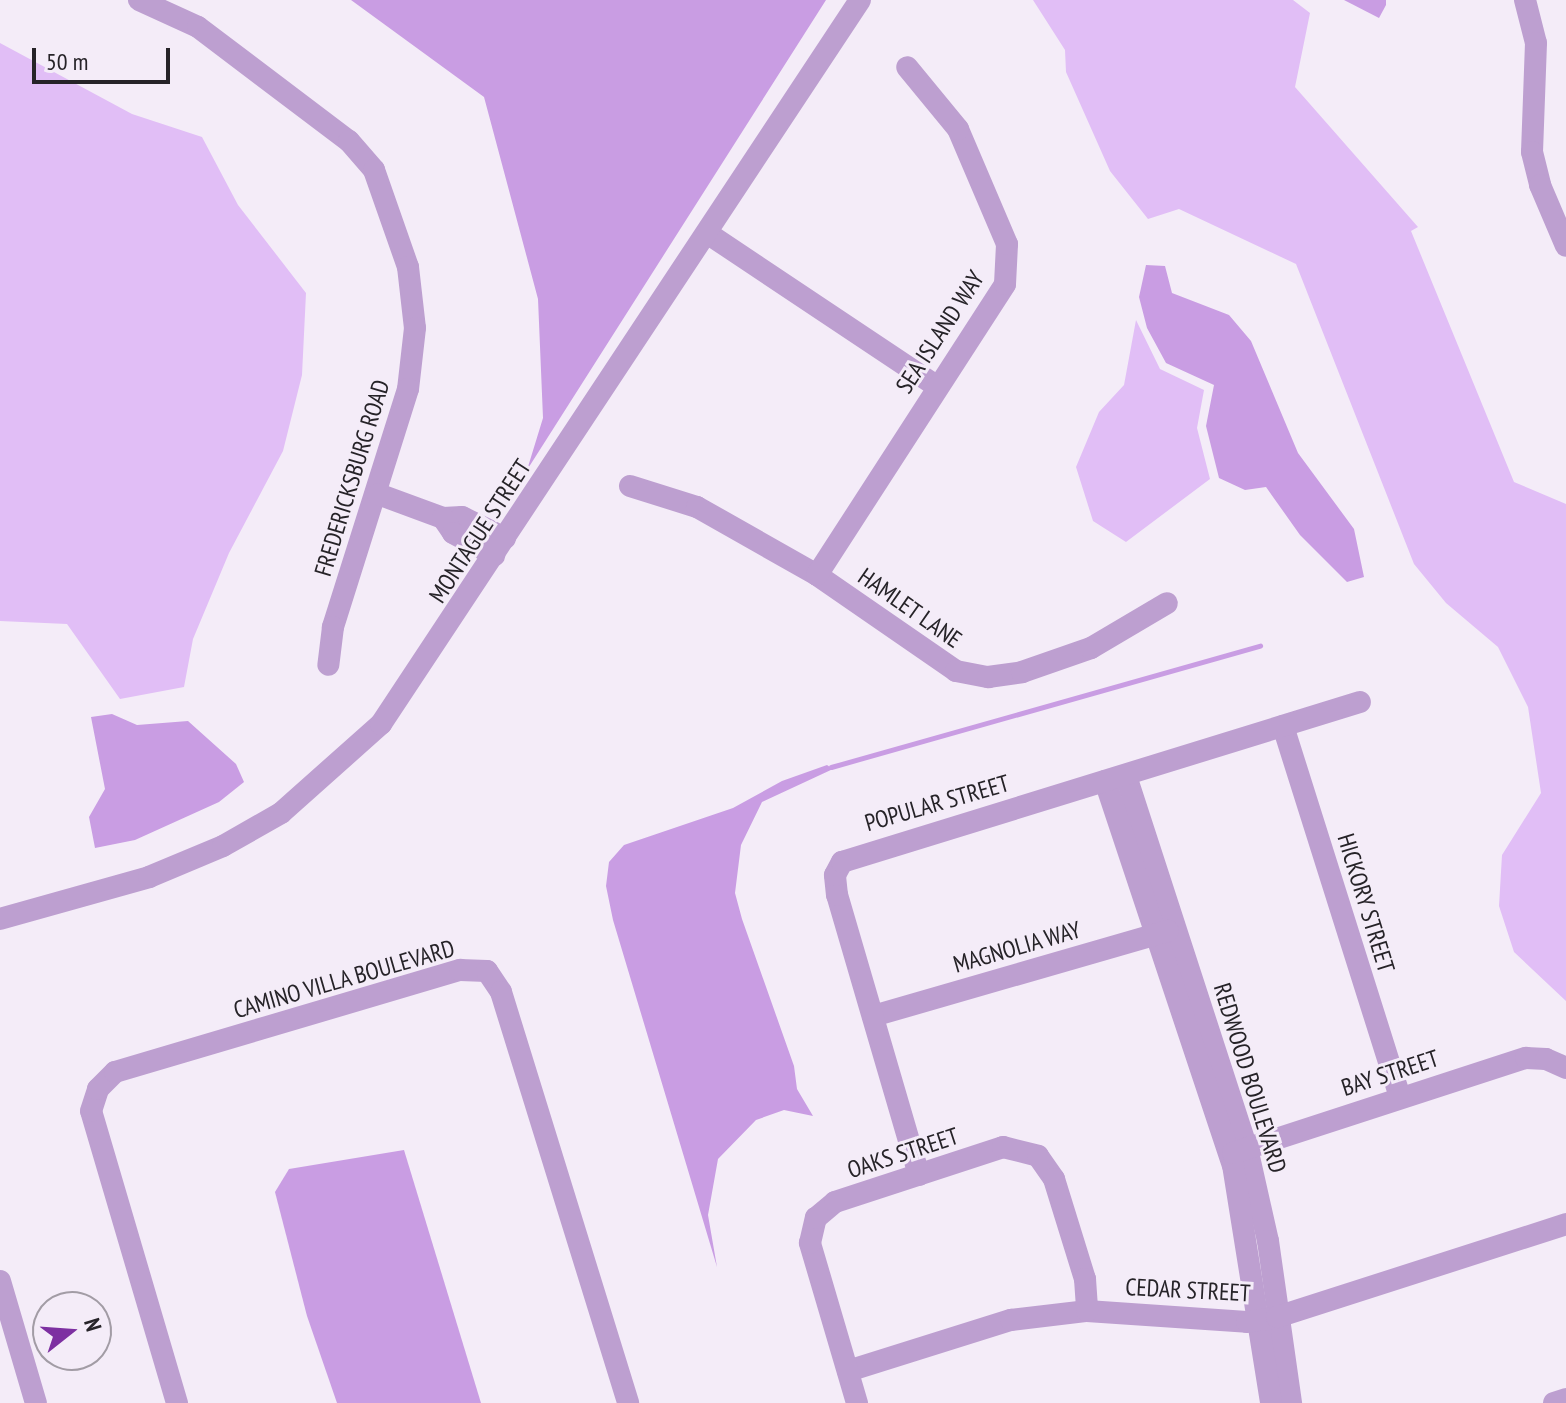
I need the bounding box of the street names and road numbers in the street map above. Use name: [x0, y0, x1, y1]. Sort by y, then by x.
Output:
street label: SEA ISLAND WAY: [889, 265, 991, 399]
street label: FREDERICKSBURG ROAD: [308, 376, 396, 580]
street label: MONTAGUE STREET: [423, 454, 537, 608]
street label: HAMLET LANE: [852, 562, 968, 654]
street label: POPULAR STREET: [861, 769, 1013, 837]
street label: HICKORY STREET: [1331, 830, 1401, 976]
street label: MAGNOLIA WAY: [949, 915, 1085, 979]
street label: CAMINO VILLA BOULEVARD: [230, 933, 458, 1025]
street label: REDWOOD BOULEVARD: [1207, 980, 1293, 1176]
street label: BAY STREET: [1337, 1044, 1443, 1102]
street label: OAKS STREET: [844, 1122, 962, 1184]
street label: CEDAR STREET: [1125, 1272, 1251, 1308]

